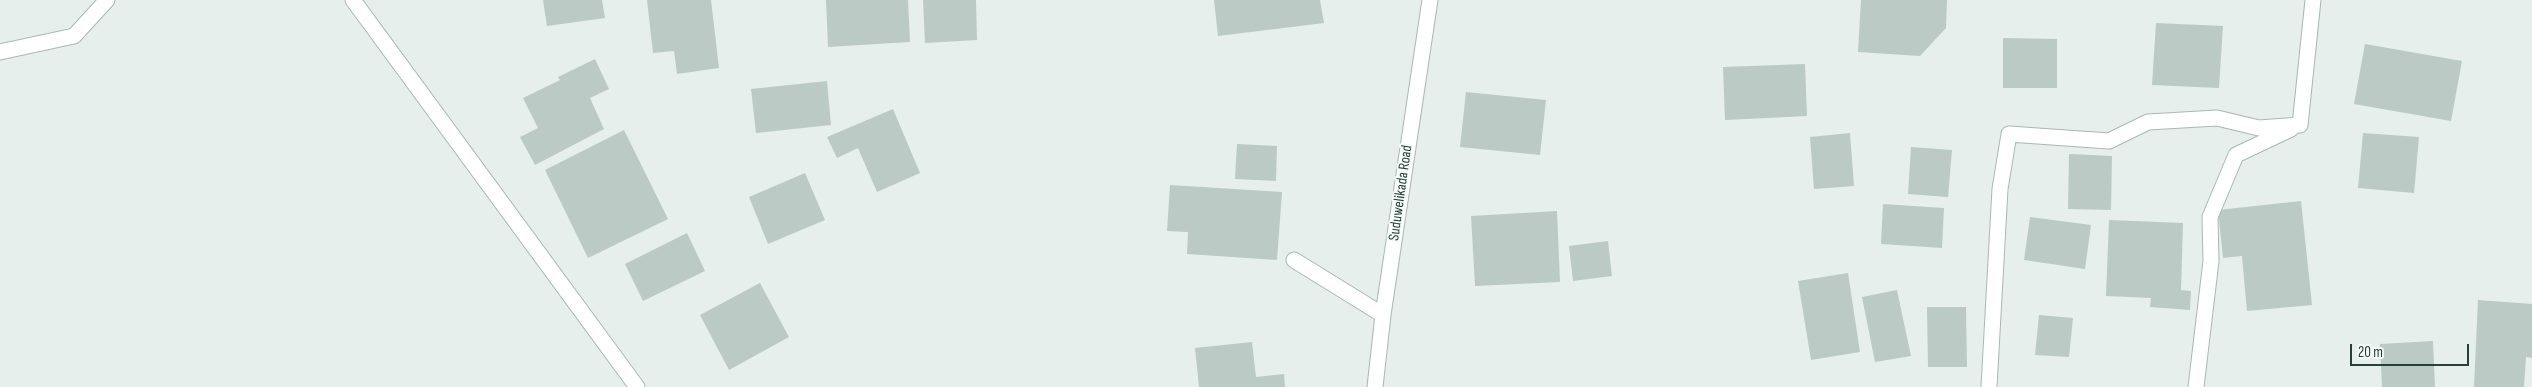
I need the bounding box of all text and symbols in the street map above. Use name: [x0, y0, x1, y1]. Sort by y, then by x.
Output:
street label: Suduwelikada Road: [1385, 144, 1417, 242]
scale bar: [2352, 334, 2471, 366]
text: 20 m: [2358, 343, 2383, 362]

